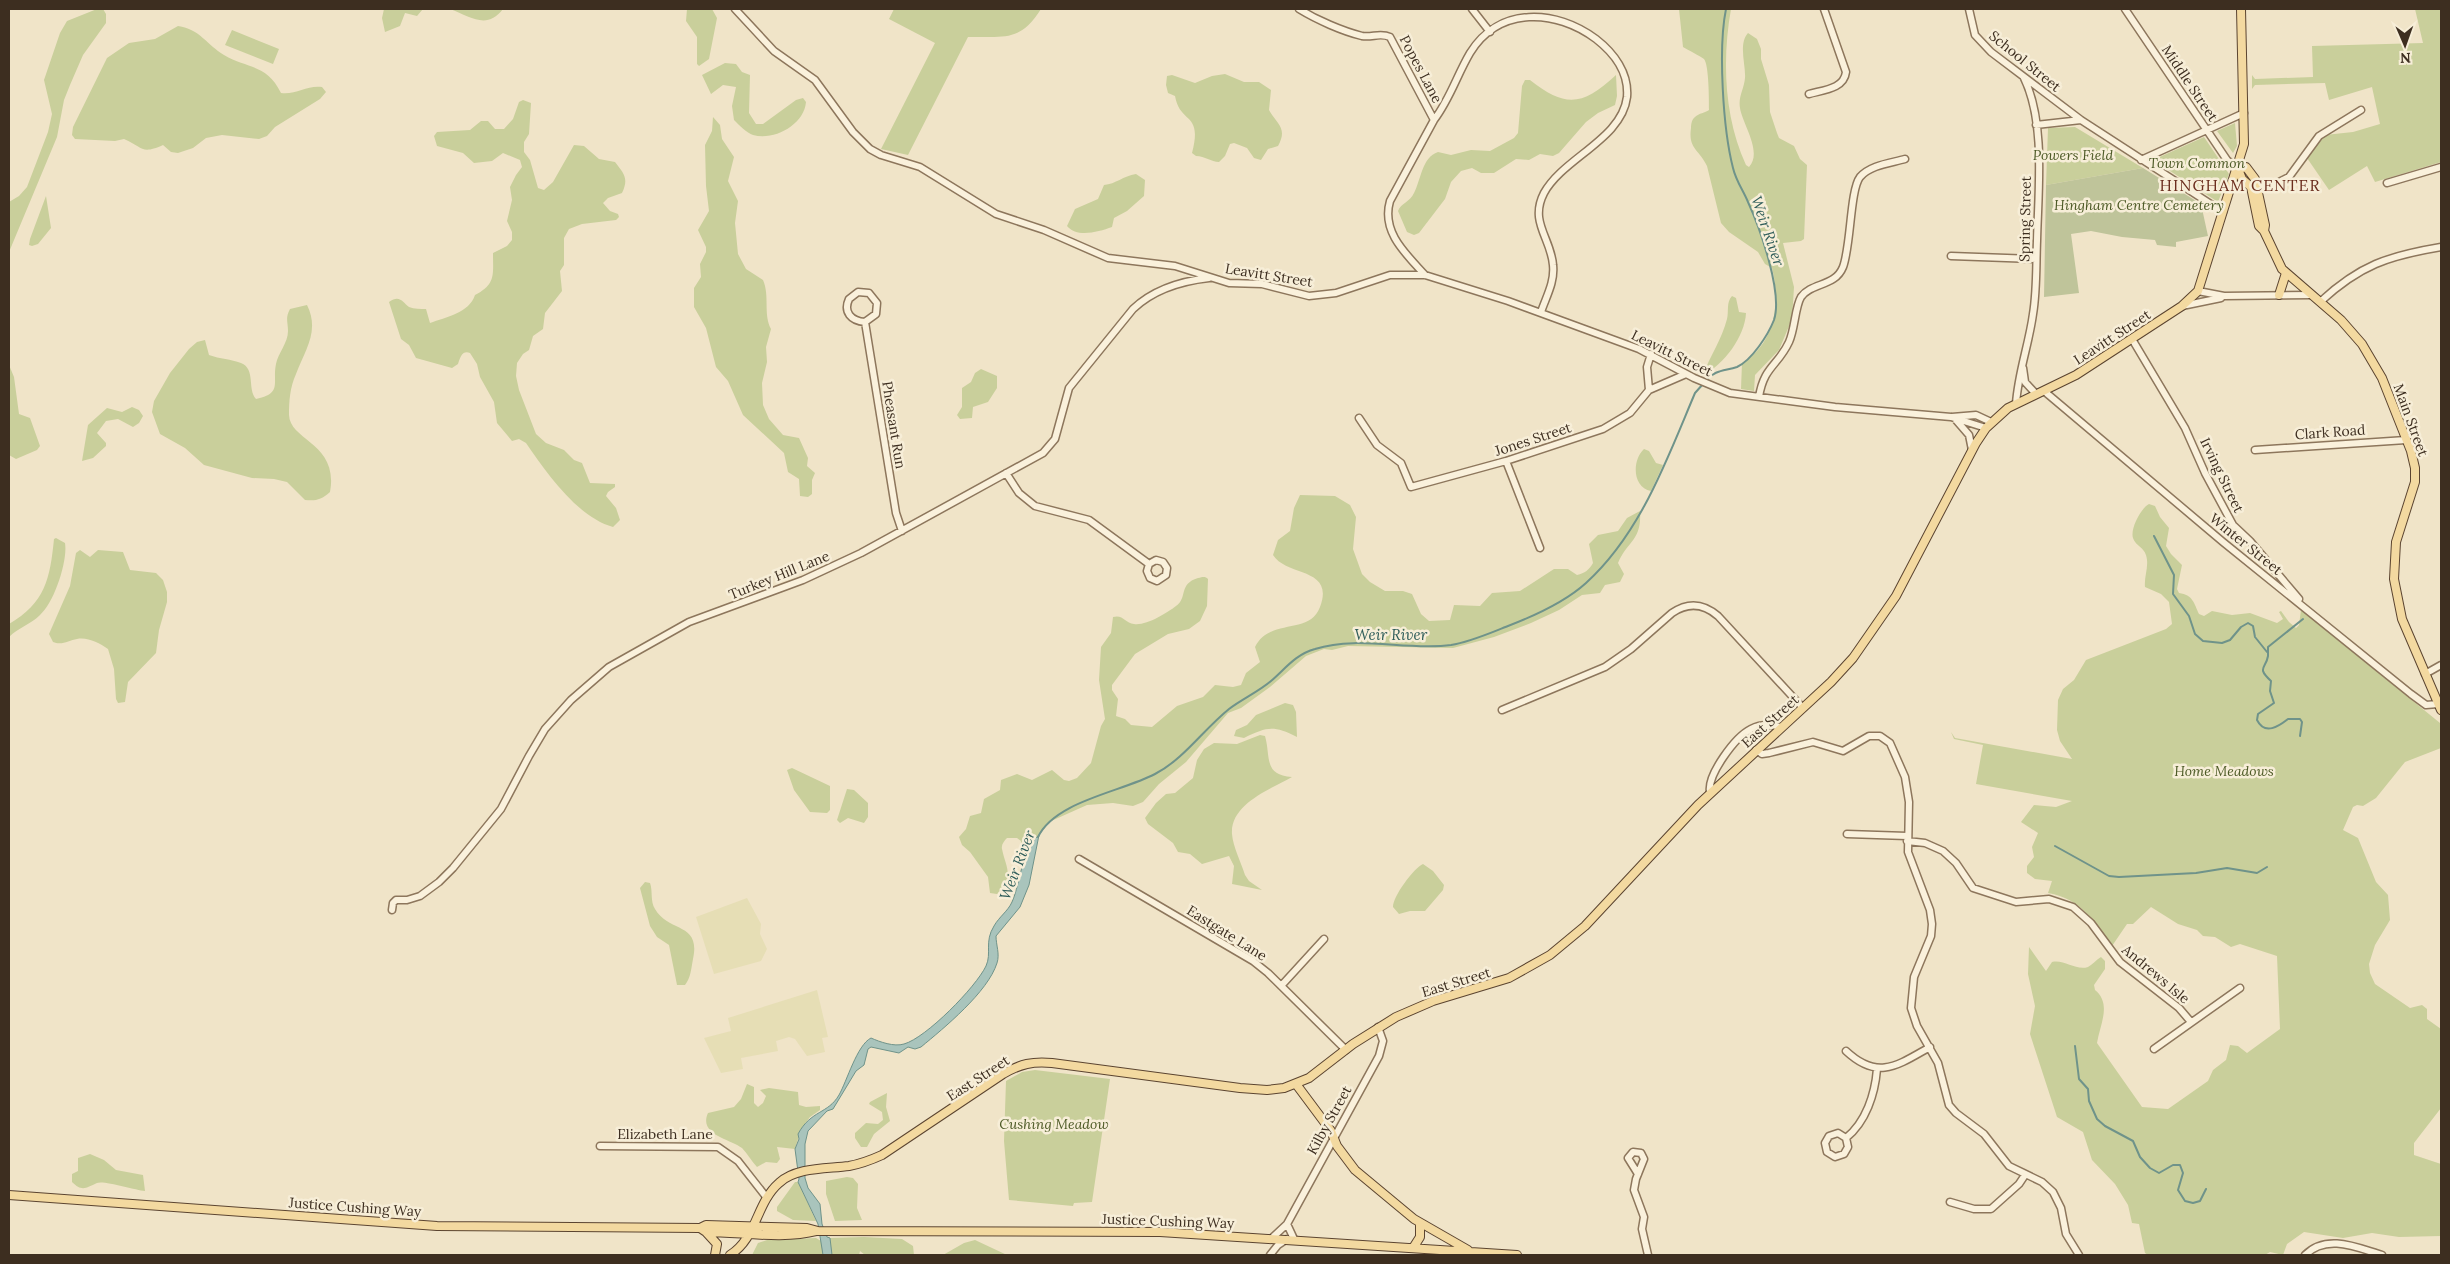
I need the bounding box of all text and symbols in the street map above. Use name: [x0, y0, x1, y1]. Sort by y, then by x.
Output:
north arrow: [2380, 20, 2430, 70]
street label: School Street: [1985, 27, 2065, 96]
street label: Popes Lane: [1396, 32, 1447, 106]
street label: Middle Street: [2158, 41, 2222, 125]
text: N: [2400, 49, 2411, 67]
park label: Powers Field: [2033, 146, 2113, 164]
park label: Town Common: [2149, 154, 2246, 172]
street label: Spring Street: [2015, 175, 2035, 262]
district label: HINGHAM CENTER: [2159, 175, 2321, 195]
water label: Weir River: [1747, 193, 1789, 269]
park label: Hingham Centre Cemetery: [2054, 196, 2224, 214]
street label: Leavitt Street: [1224, 259, 1315, 291]
street label: Leavitt Street: [2070, 305, 2154, 369]
street label: Leavitt Street: [1628, 326, 1716, 381]
street label: Pheasant Run: [878, 380, 910, 471]
street label: Main Street: [2390, 381, 2433, 459]
street label: Jones Street: [1492, 418, 1574, 460]
street label: Clark Road: [2294, 421, 2366, 443]
street label: Irving Street: [2196, 434, 2248, 516]
street label: Winter Street: [2206, 509, 2286, 579]
street label: Turkey Hill Lane: [726, 546, 832, 603]
water label: Weir River: [1355, 625, 1428, 644]
street label: East Street: [1738, 690, 1803, 752]
park label: Home Meadows: [2174, 762, 2274, 780]
water label: Weir River: [995, 827, 1039, 902]
street label: Eastgate Lane: [1184, 901, 1271, 965]
street label: Andrews Isle: [2118, 940, 2194, 1008]
street label: East Street: [1419, 963, 1493, 1001]
street label: East Street: [943, 1051, 1013, 1105]
street label: Kilby Street: [1303, 1082, 1356, 1158]
park label: Cushing Meadow: [999, 1115, 1109, 1133]
street label: Elizabeth Lane: [617, 1125, 713, 1143]
street label: Justice Cushing Way: [287, 1193, 422, 1221]
street label: Justice Cushing Way: [1100, 1210, 1235, 1232]

